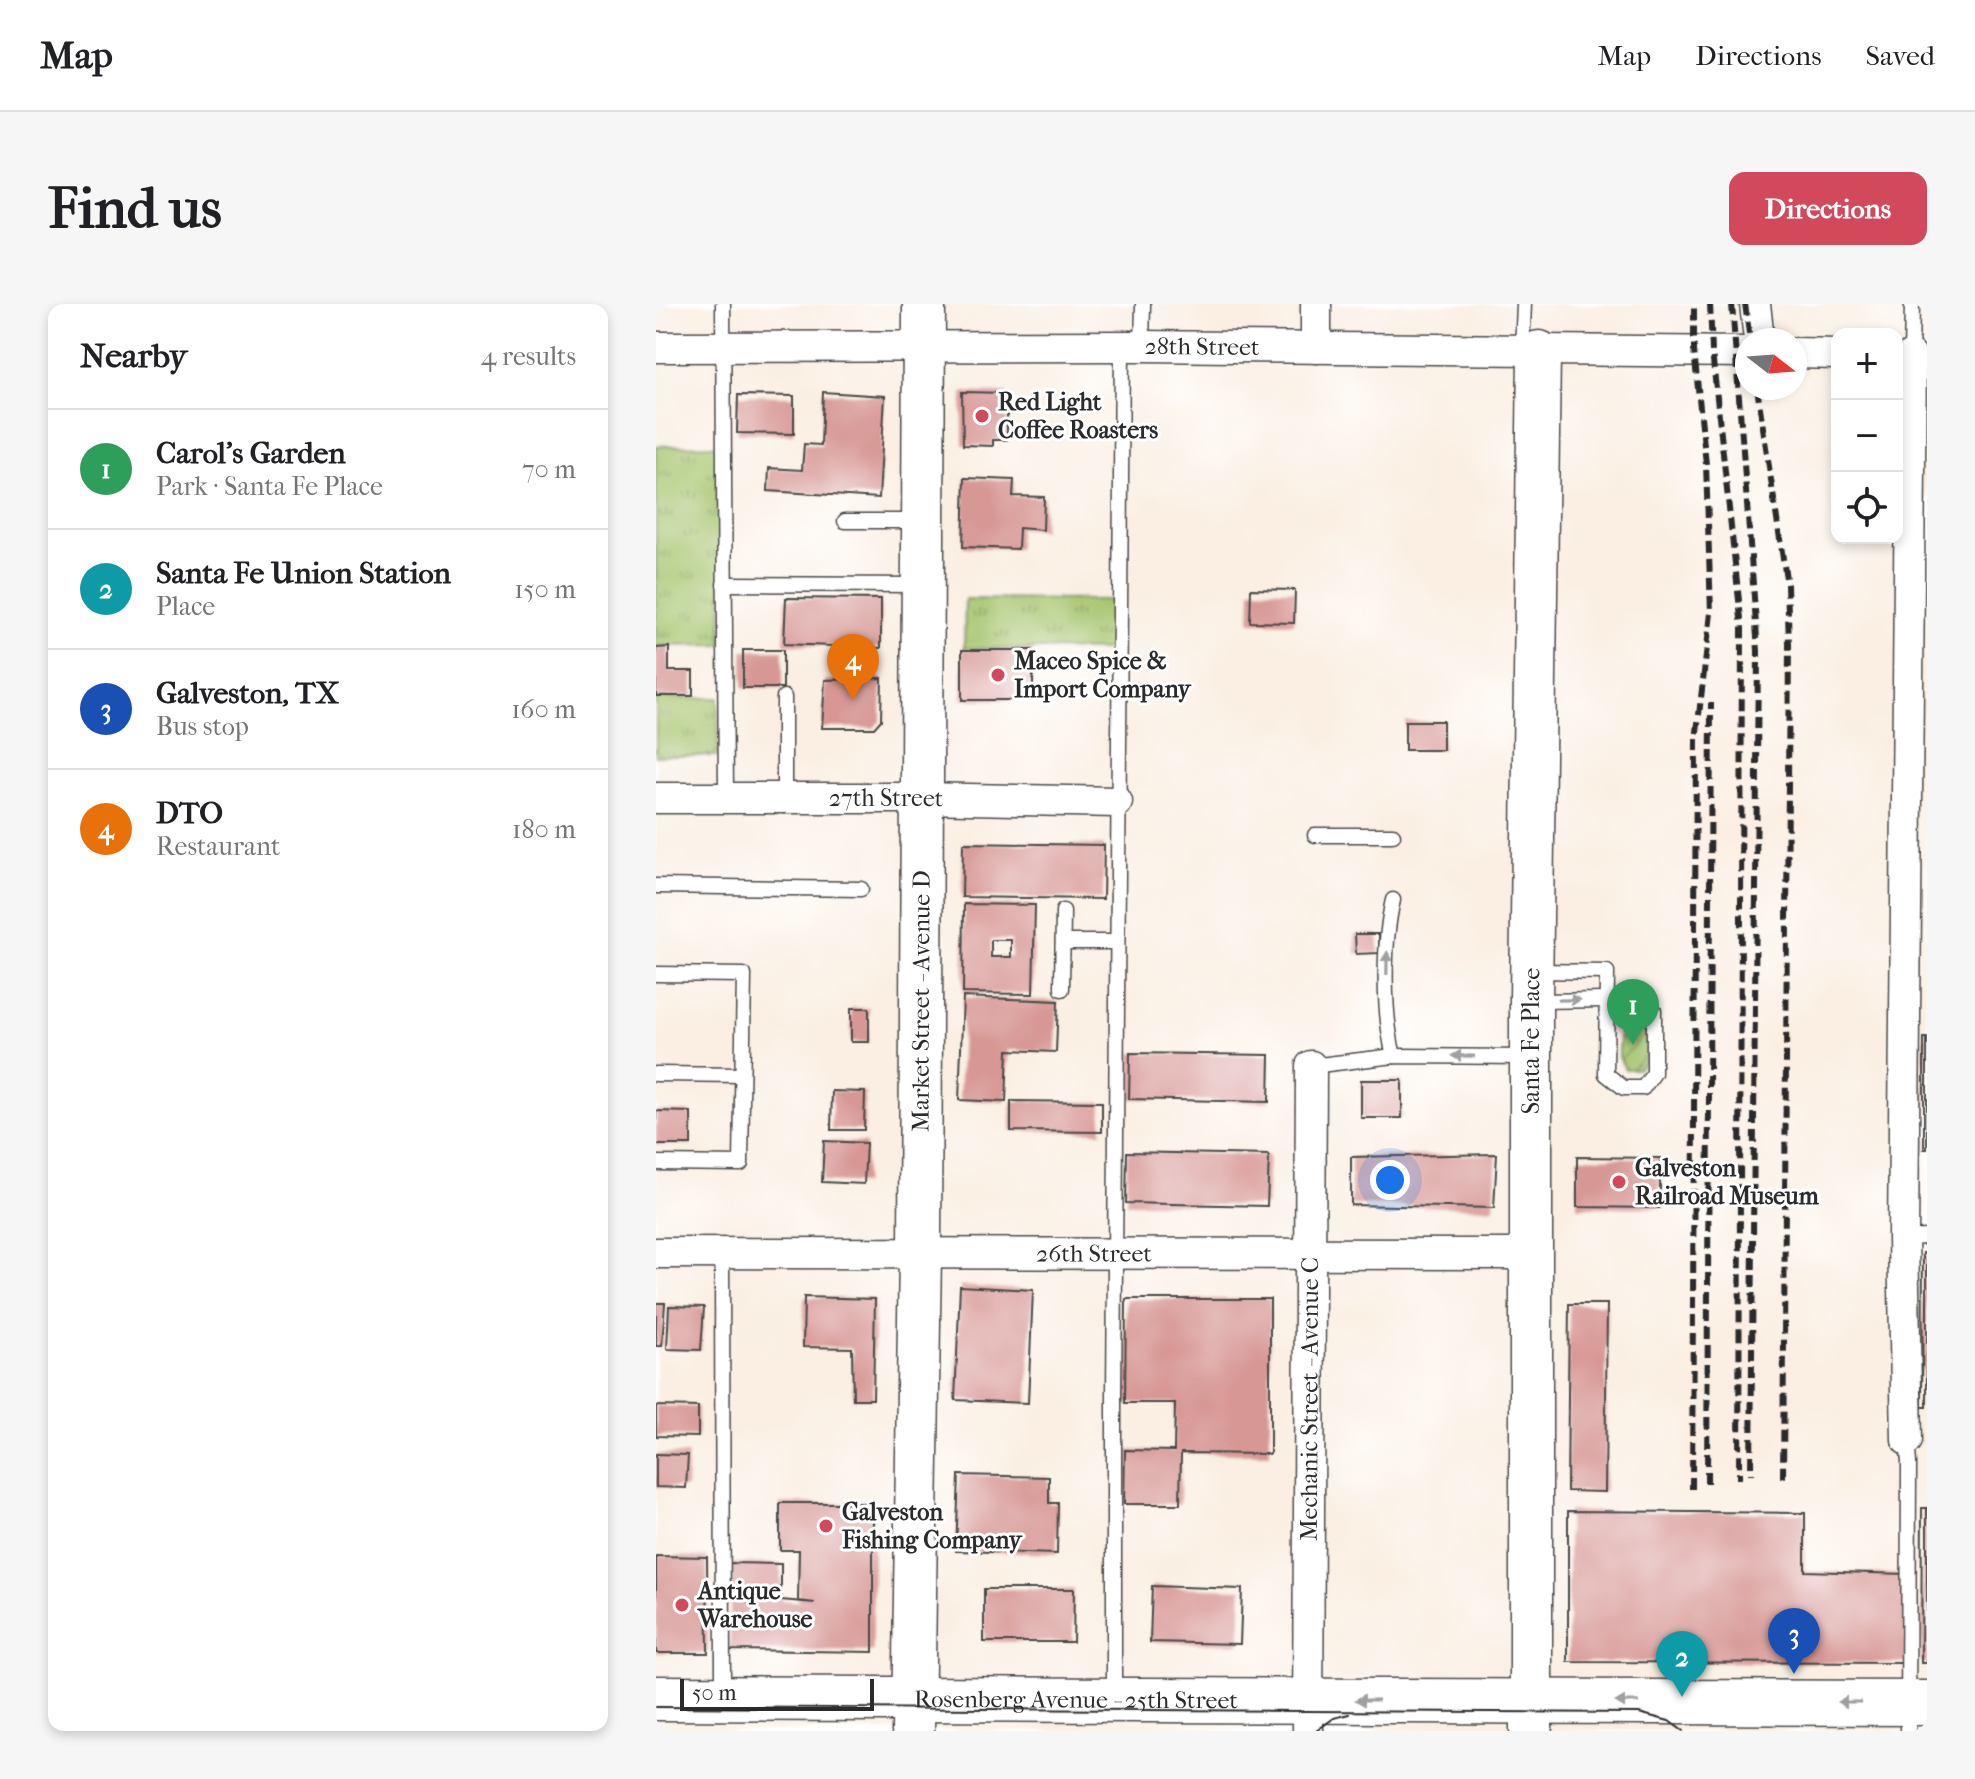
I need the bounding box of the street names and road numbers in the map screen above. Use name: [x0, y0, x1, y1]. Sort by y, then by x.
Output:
street label: 28th Street: [1144, 332, 1260, 361]
street label: 27th Street: [829, 784, 944, 812]
street label: Market Street - Avenue D: [907, 870, 936, 1132]
street label: Santa Fe Place: [1517, 967, 1545, 1114]
street label: 26th Street: [1036, 1239, 1152, 1268]
street label: Mechanic Street - Avenue C: [1295, 1257, 1324, 1541]
street label: Rosenberg Avenue - 25th Street: [914, 1685, 1238, 1714]

